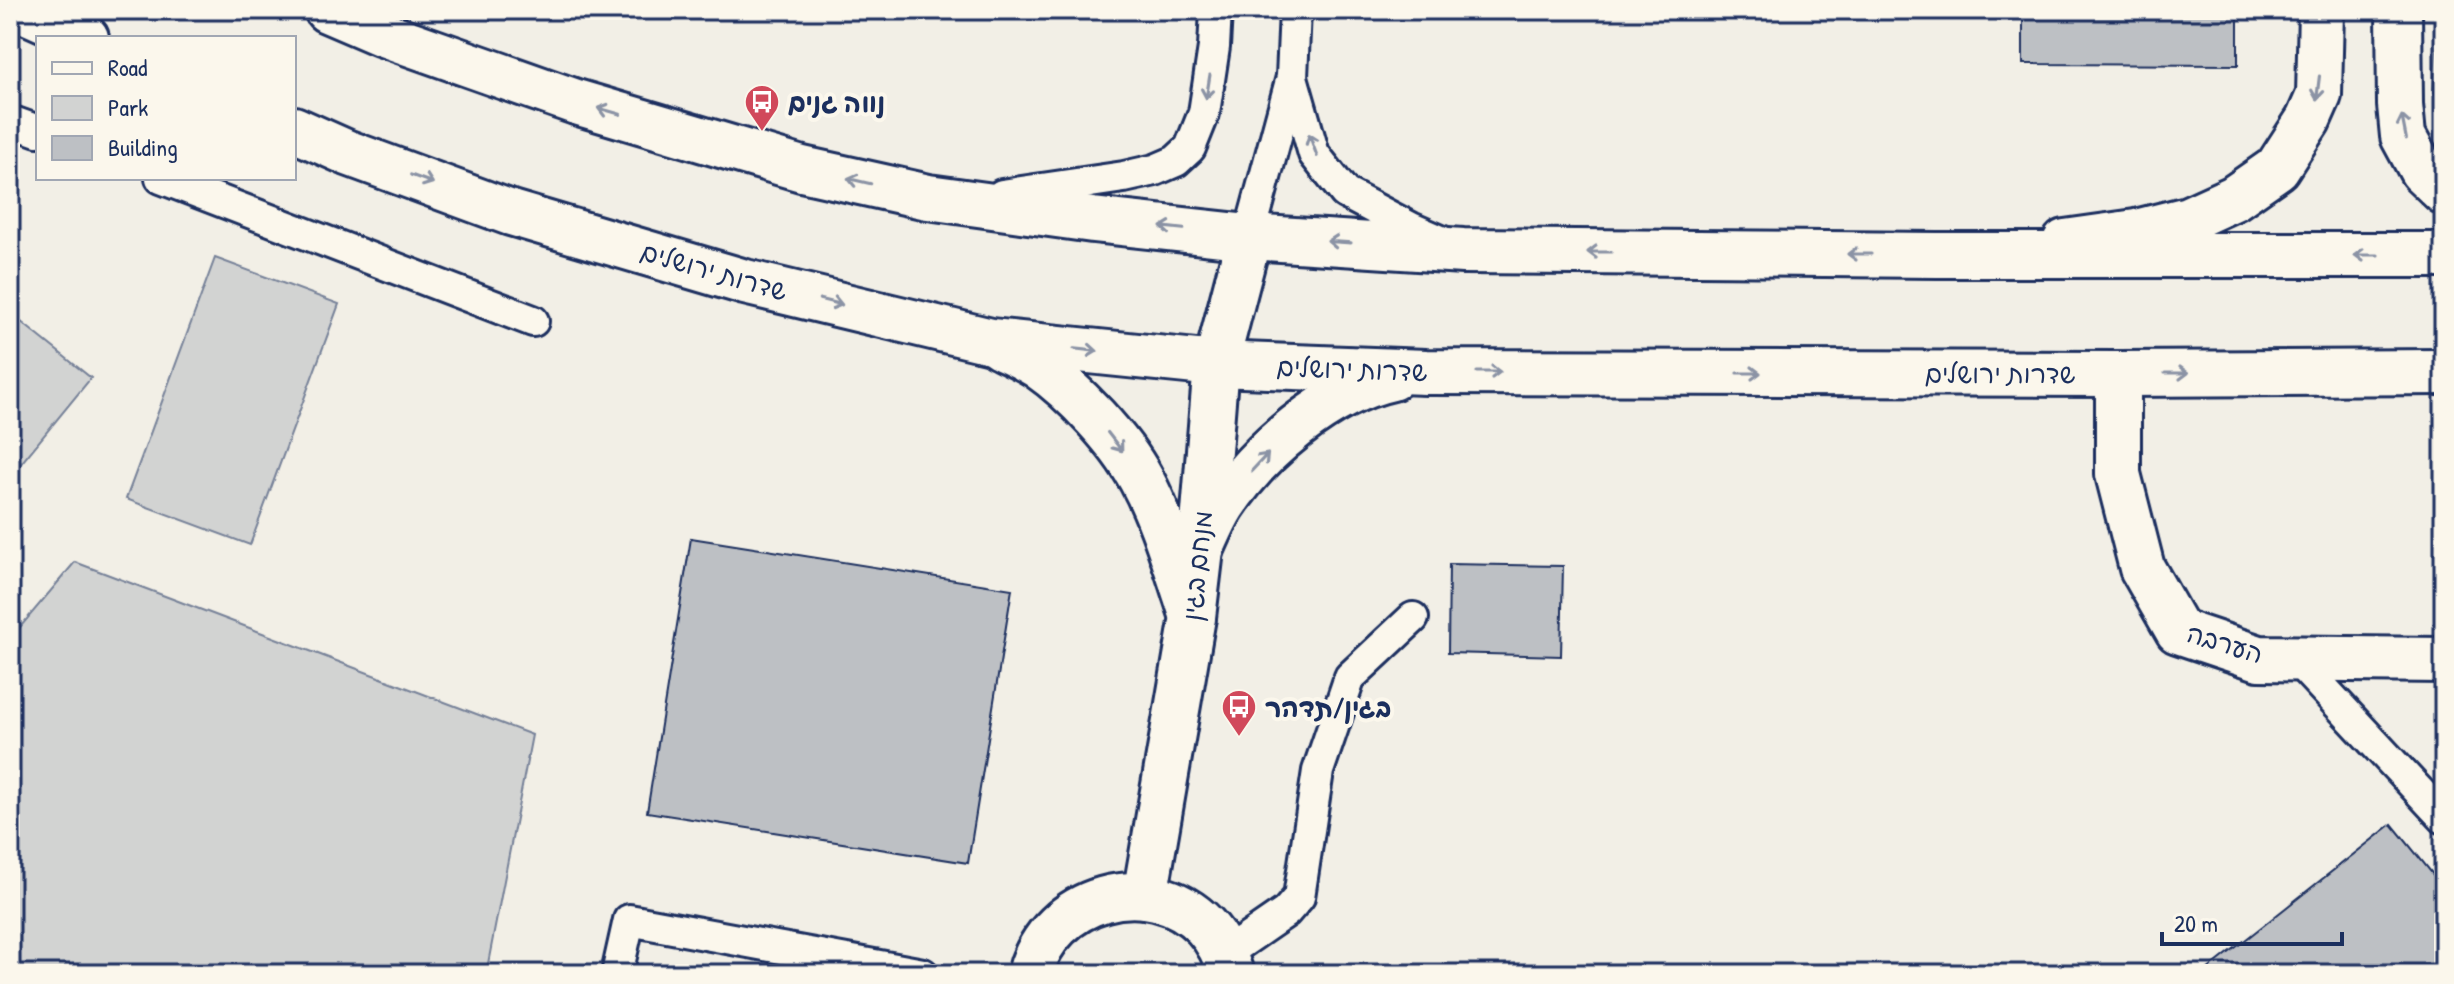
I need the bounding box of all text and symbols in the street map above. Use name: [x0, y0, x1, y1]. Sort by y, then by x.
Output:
legend: [36, 36, 296, 180]
text: Road: [108, 51, 147, 83]
one-way arrow: [1199, 74, 1214, 100]
one-way arrow: [2310, 74, 2325, 100]
bus stop icon: נווה גנים: [743, 83, 781, 133]
place label: נווה גנים: [788, 85, 885, 120]
text: Park: [108, 91, 148, 123]
one-way arrow: [597, 103, 623, 118]
one-way arrow: [2395, 115, 2410, 141]
text: Building: [108, 131, 178, 163]
one-way arrow: [1305, 133, 1319, 158]
one-way arrow: [409, 173, 434, 188]
one-way arrow: [847, 173, 873, 188]
one-way arrow: [1159, 221, 1186, 236]
street label: שדרות ירושלים: [637, 233, 792, 309]
one-way arrow: [1326, 235, 1353, 250]
one-way arrow: [1586, 244, 1613, 260]
one-way arrow: [1846, 246, 1873, 262]
one-way arrow: [2353, 247, 2380, 263]
one-way arrow: [818, 296, 844, 311]
one-way arrow: [1072, 343, 1099, 358]
street label: שדרות ירושלים: [1276, 349, 1428, 389]
street label: שדרות ירושלים: [1924, 356, 2076, 391]
one-way arrow: [1475, 364, 1502, 380]
one-way arrow: [1735, 365, 1762, 381]
one-way arrow: [2163, 365, 2190, 381]
one-way arrow: [1106, 431, 1124, 452]
one-way arrow: [1250, 453, 1268, 473]
street label: מנחם בגין: [1174, 509, 1220, 623]
street label: הערבה: [2183, 615, 2267, 671]
bus stop icon: בגין/תדהר: [1220, 688, 1258, 738]
place label: בגין/תדהר: [1265, 690, 1391, 725]
scale bar: [2162, 896, 2342, 946]
text: 20 m: [2174, 907, 2218, 939]

